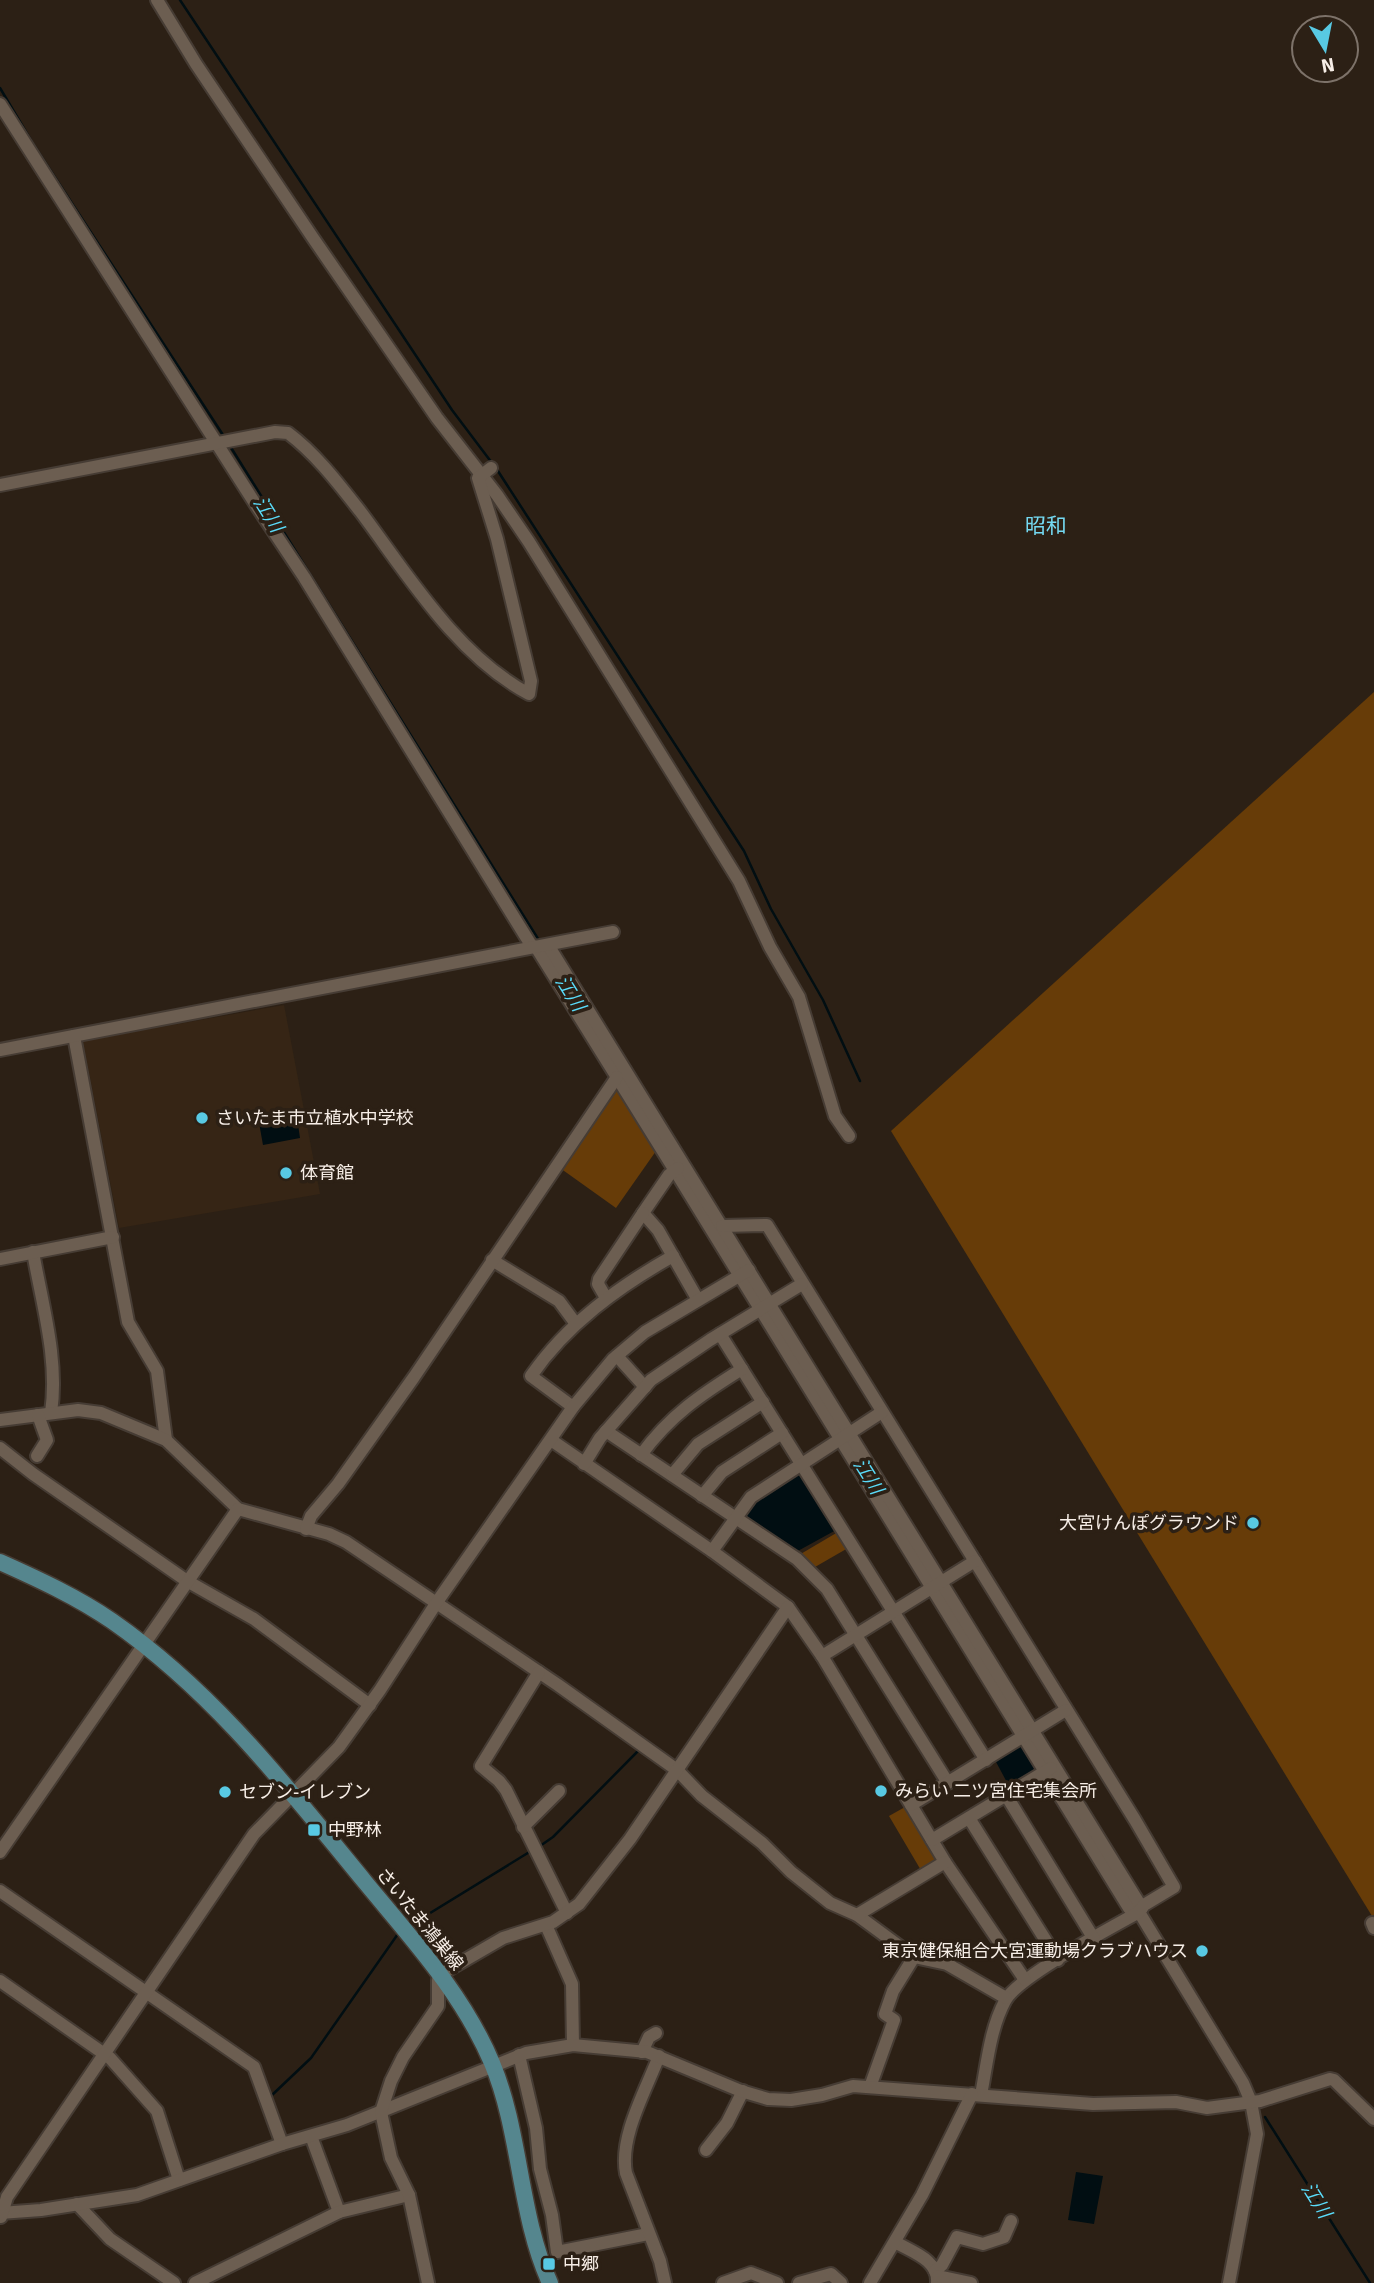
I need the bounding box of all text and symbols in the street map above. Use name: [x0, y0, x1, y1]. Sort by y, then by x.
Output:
north arrow: [1290, 14, 1360, 84]
text: N: [1319, 52, 1336, 78]
water label: 江川: [248, 492, 289, 539]
district label: 昭和: [1025, 513, 1067, 539]
water label: 江川: [550, 971, 591, 1018]
place label: さいたま市立植水中学校: [216, 1107, 413, 1129]
marker: さいたま市立植水中学校: [194, 1110, 210, 1126]
place label: 体育館: [300, 1162, 354, 1184]
marker: 体育館: [278, 1165, 294, 1181]
water label: 江川: [848, 1454, 889, 1501]
place label: 大宮けんぽグラウンド: [1059, 1512, 1239, 1534]
marker: 大宮けんぽグラウンド: [1245, 1515, 1261, 1531]
place label: みらい 二ツ宮住宅集会所: [895, 1780, 1097, 1802]
place label: セブン-イレブン: [239, 1781, 371, 1803]
marker: みらい 二ツ宮住宅集会所: [873, 1783, 889, 1799]
marker: セブン-イレブン: [217, 1784, 233, 1800]
place label: 中野林: [328, 1819, 382, 1841]
marker: 中野林: [306, 1822, 322, 1838]
street label: さいたま鴻巣線: [372, 1863, 468, 1975]
place label: 東京健保組合大宮運動場クラブハウス: [882, 1940, 1188, 1962]
marker: 東京健保組合大宮運動場クラブハウス: [1194, 1943, 1210, 1959]
water label: 江川: [1296, 2178, 1337, 2225]
place label: 中郷: [563, 2253, 599, 2275]
marker: 中郷: [541, 2256, 557, 2272]

